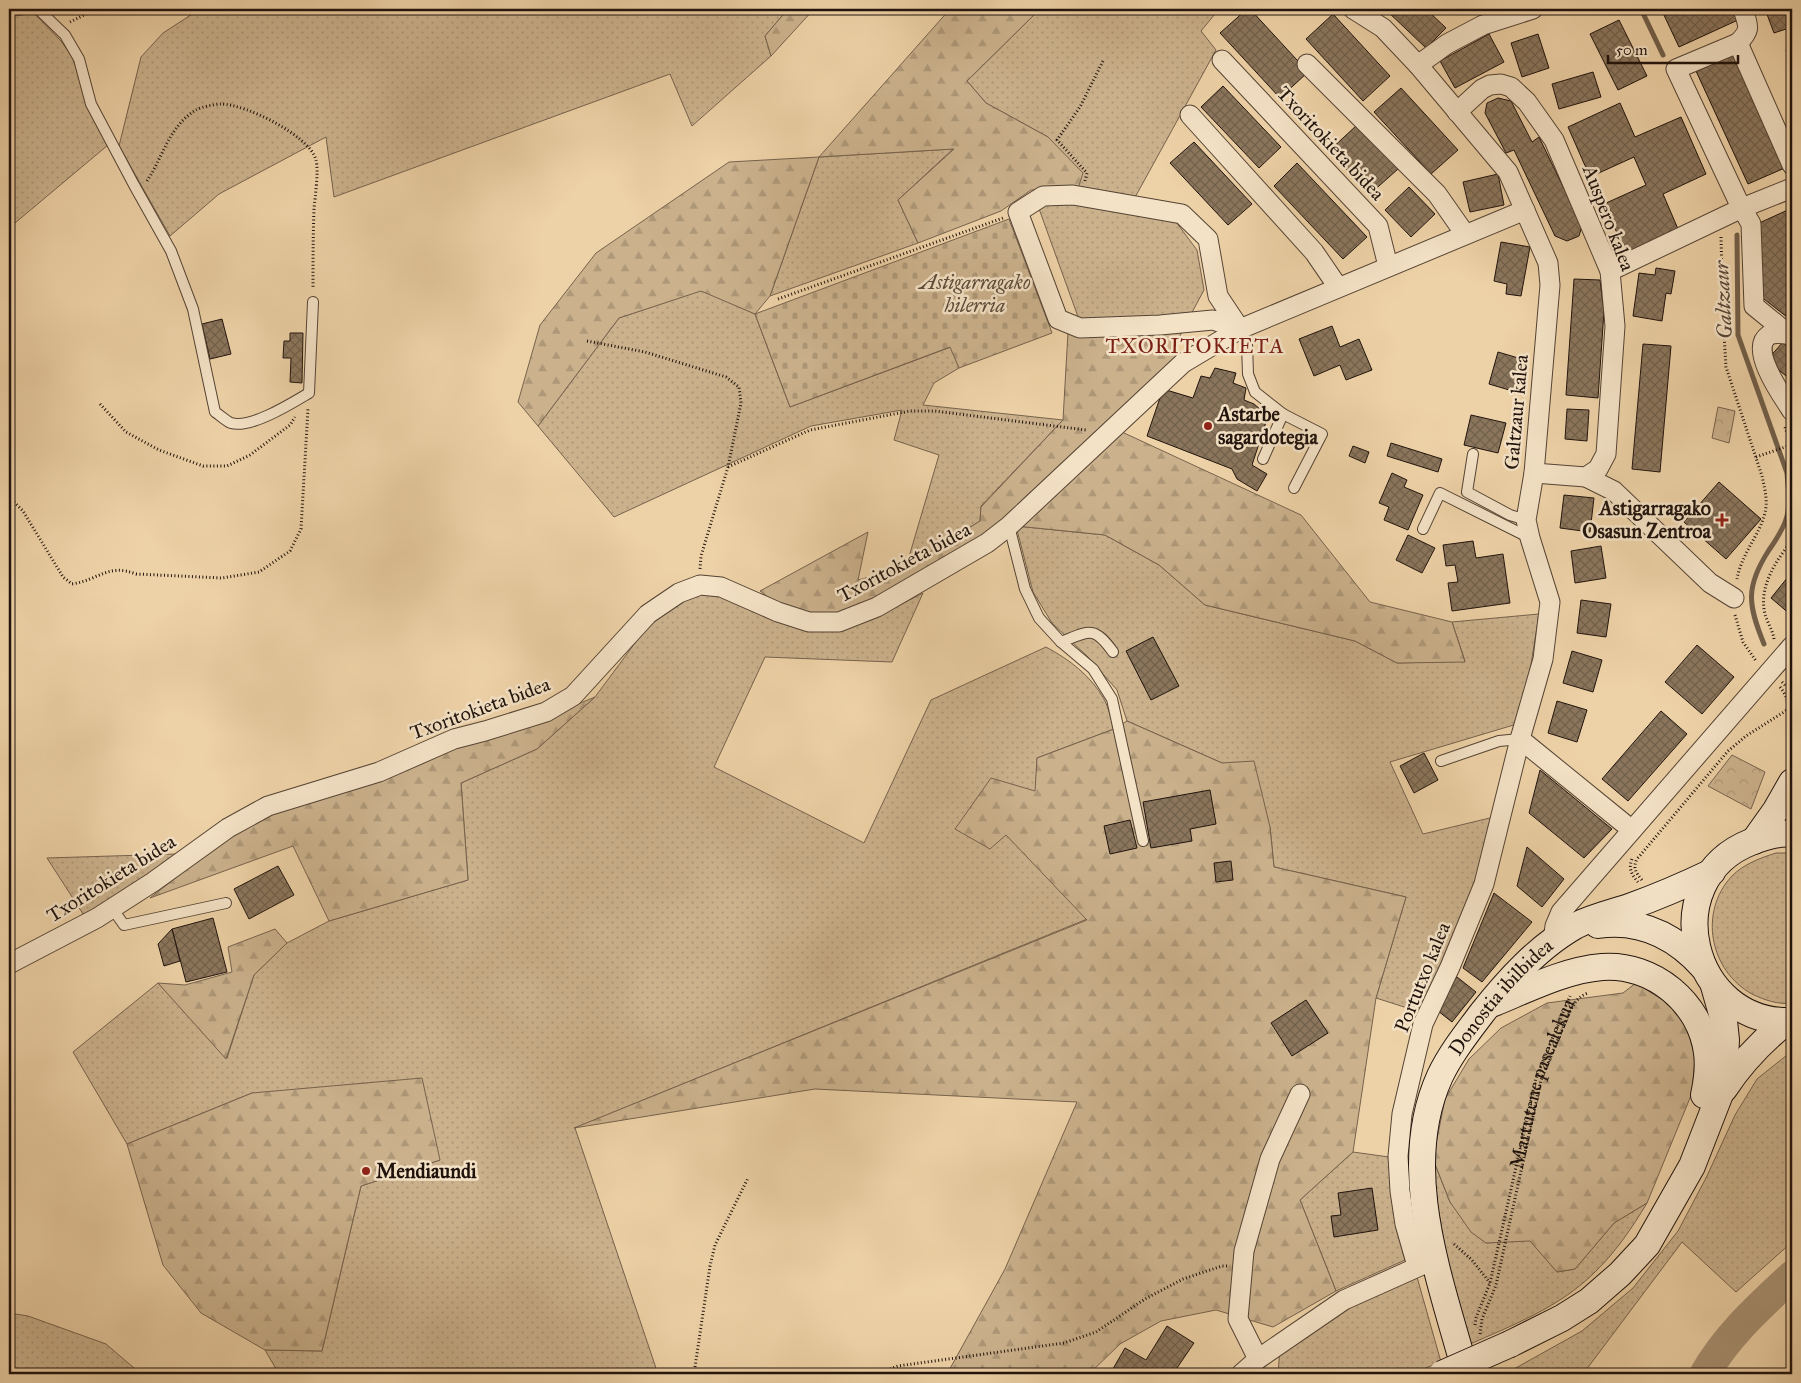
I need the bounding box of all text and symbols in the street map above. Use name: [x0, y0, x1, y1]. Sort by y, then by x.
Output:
scale bar: [1608, 32, 1738, 64]
text: 50 m: [1616, 41, 1648, 59]
street label: Txoritokieta bidea: [1272, 81, 1390, 205]
street label: Auspero kalea: [1577, 161, 1640, 275]
water label: Galtzaur: [1708, 259, 1738, 340]
park label: Astigarragako hilerria: [918, 270, 1031, 317]
district label: TXORITOKIETA: [1105, 333, 1285, 359]
street label: Galtzaur kalea: [1499, 353, 1533, 471]
place label: Astarbe sagardotegia: [1216, 402, 1318, 450]
marker: Astarbe sagardotegia: [1202, 420, 1214, 432]
place label: Astigarragako Osasun Zentroa: [1582, 496, 1712, 543]
marker: Astigarragako Osasun Zentroa: [1715, 513, 1729, 527]
street label: Txoritokieta bidea: [833, 517, 975, 607]
street label: Txoritokieta bidea: [407, 671, 554, 744]
street label: Txoritokieta bidea: [42, 829, 180, 927]
street label: Portutxo kalea: [1389, 918, 1455, 1036]
street label: Donostia ibilbidea: [1443, 933, 1558, 1060]
street label: Martutene pasealekua: [1504, 994, 1580, 1171]
place label: Mendiaundi: [376, 1159, 477, 1183]
marker: Mendiaundi: [360, 1165, 372, 1177]

